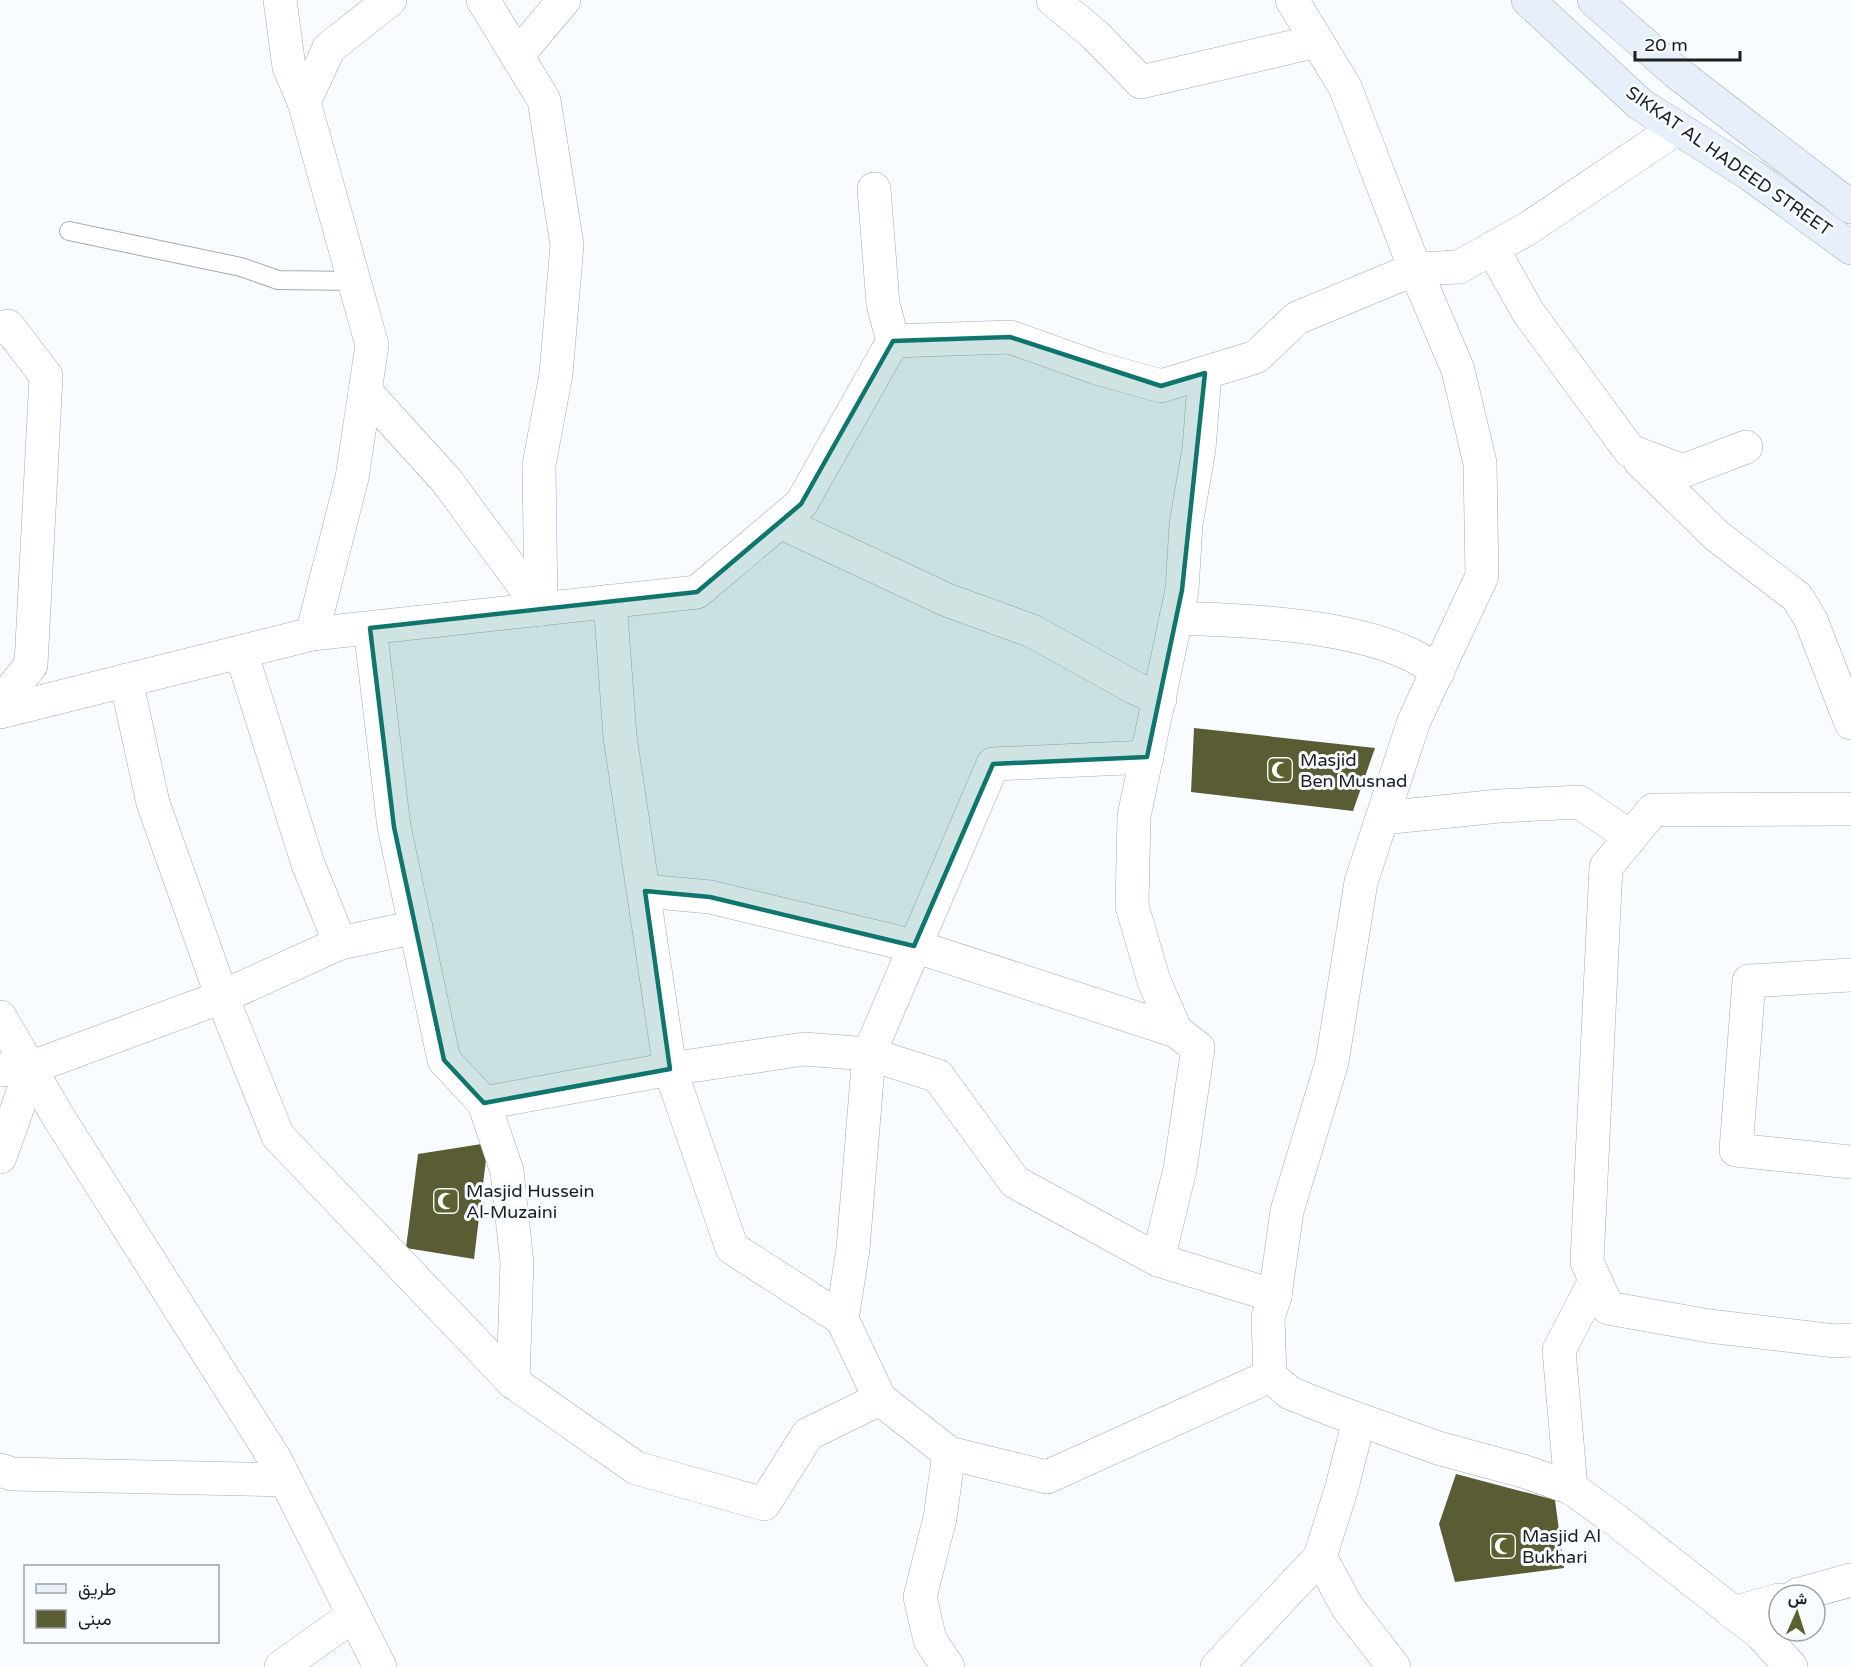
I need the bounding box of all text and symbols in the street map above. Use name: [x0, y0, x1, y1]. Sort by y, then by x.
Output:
scale bar: [1635, 24, 1740, 62]
text: 20 m: [1644, 34, 1688, 56]
street label: SIKKAT AL HADEED STREET: [1622, 81, 1836, 241]
place label: Masjid Ben Musnad: [1300, 749, 1407, 792]
mosque icon: Masjid Ben Musnad: [1265, 755, 1295, 785]
place label: Masjid Hussein Al-Muzaini: [466, 1180, 594, 1223]
mosque icon: Masjid Hussein Al-Muzaini: [431, 1186, 461, 1216]
place label: Masjid Al Bukhari: [1522, 1525, 1601, 1568]
mosque icon: Masjid Al Bukhari: [1488, 1531, 1518, 1561]
legend: [24, 1565, 219, 1643]
text: طريق: [78, 1578, 116, 1600]
north arrow: [1767, 1583, 1827, 1643]
text: ش: [1788, 1589, 1808, 1610]
text: مبنى: [78, 1608, 112, 1630]

